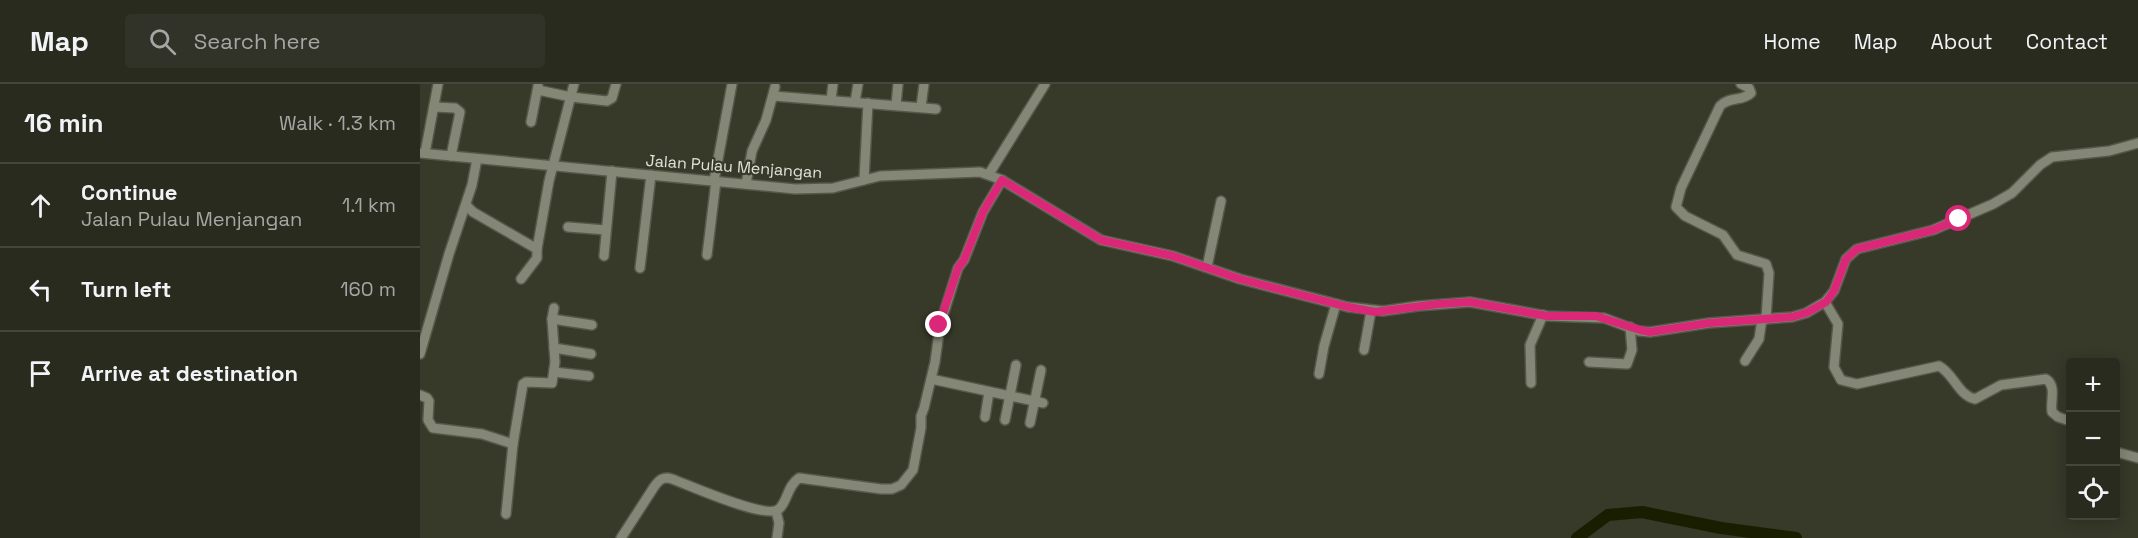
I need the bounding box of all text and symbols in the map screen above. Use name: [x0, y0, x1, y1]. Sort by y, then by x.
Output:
search box: [125, 14, 545, 68]
text: Map: [30, 23, 89, 59]
icon: search: [146, 25, 179, 58]
text: Search here: [194, 27, 321, 55]
text: Home: [1763, 28, 1821, 55]
text: Map: [1854, 28, 1898, 55]
text: About: [1931, 28, 1993, 55]
text: Contact: [2026, 28, 2108, 55]
text: 16 min: [24, 106, 104, 140]
text: Walk · 1.3 km: [279, 110, 396, 136]
street label: Jalan Pulau Menjangan: [645, 150, 823, 183]
text: Continue: [81, 178, 177, 206]
icon: ahead: [24, 189, 57, 222]
text: 1.1 km: [342, 192, 396, 218]
route start: [1945, 205, 1971, 231]
text: Jalan Pulau Menjangan: [81, 206, 302, 232]
icon: left: [24, 273, 57, 306]
text: Turn left: [81, 275, 171, 303]
text: 160 m: [340, 276, 396, 302]
route end: [925, 311, 951, 337]
icon: arrive: [24, 357, 57, 390]
map controls: [2066, 358, 2120, 520]
button: +: [2066, 358, 2120, 412]
text: Arrive at destination: [81, 359, 298, 387]
button: −: [2066, 412, 2120, 466]
button: locate: [2066, 466, 2120, 520]

